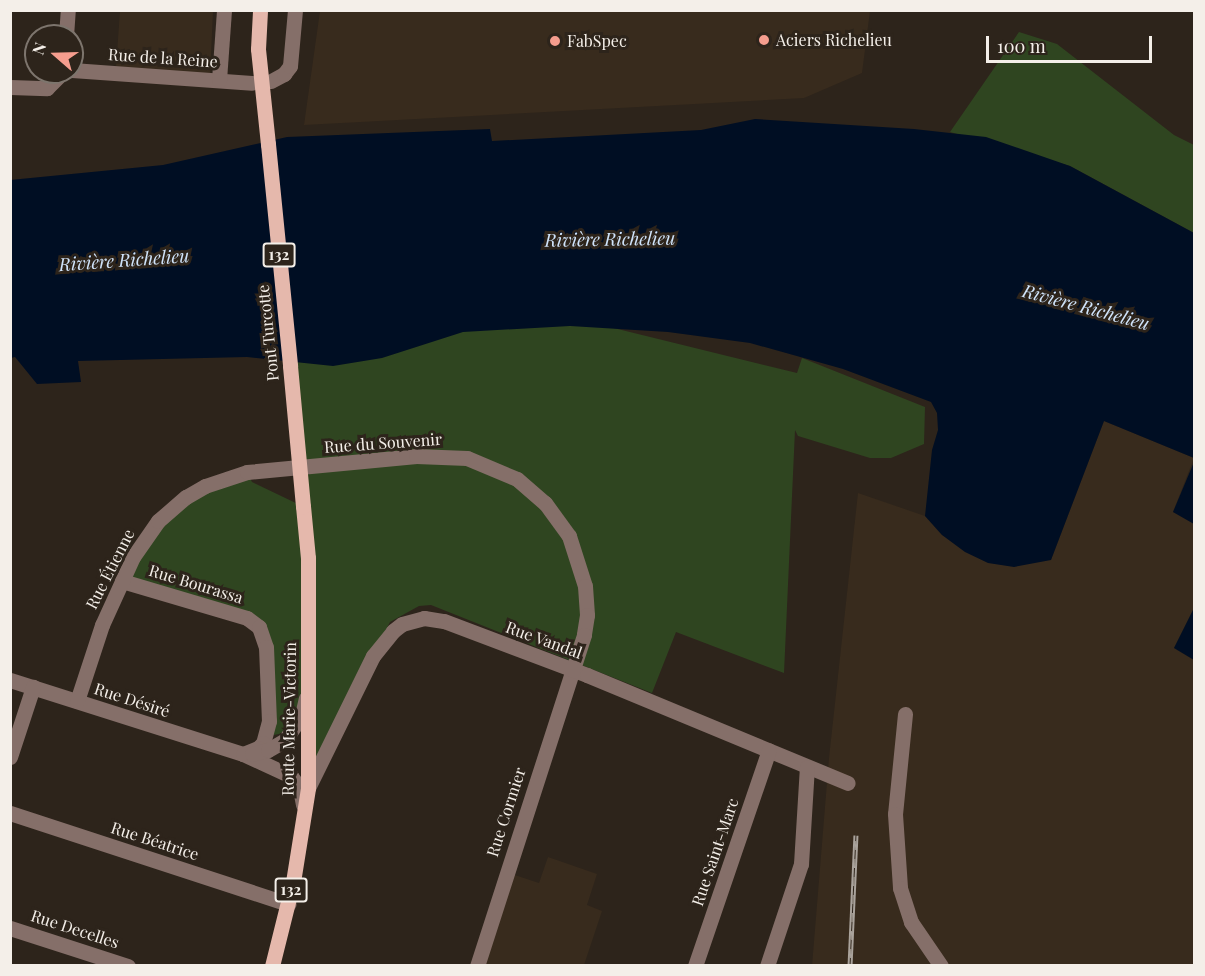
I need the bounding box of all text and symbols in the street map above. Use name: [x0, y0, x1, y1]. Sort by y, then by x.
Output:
north arrow: [24, 24, 84, 84]
scale bar: [989, 24, 1156, 62]
place label: Aciers Richelieu: [776, 30, 892, 50]
place label: FabSpec: [567, 31, 627, 51]
marker: Aciers Richelieu: [757, 33, 771, 47]
marker: FabSpec: [548, 34, 562, 48]
text: 100 m: [997, 34, 1046, 58]
text: N: [27, 39, 50, 57]
street label: Rue de la Reine: [107, 45, 219, 71]
water label: Rivière Richelieu: [545, 227, 675, 251]
road number: 132: [262, 243, 296, 267]
water label: Rivière Richelieu: [58, 245, 190, 275]
water label: Rivière Richelieu: [1020, 280, 1152, 334]
street label: Pont Turcotte: [253, 284, 283, 382]
street label: Rue du Souvenir: [323, 429, 443, 457]
street label: Rue Étienne: [82, 526, 138, 612]
street label: Rue Bourassa: [147, 561, 245, 607]
street label: Rue Vandal: [503, 617, 585, 663]
street label: Route Marie-Victorin: [278, 642, 300, 796]
street label: Rue Désiré: [92, 679, 172, 721]
street label: Rue Cormier: [483, 765, 529, 859]
street label: Rue Saint-Marc: [688, 796, 742, 908]
street label: Rue Béatrice: [109, 818, 201, 864]
road number: 132: [274, 878, 308, 902]
street label: Rue Decelles: [29, 906, 121, 952]

